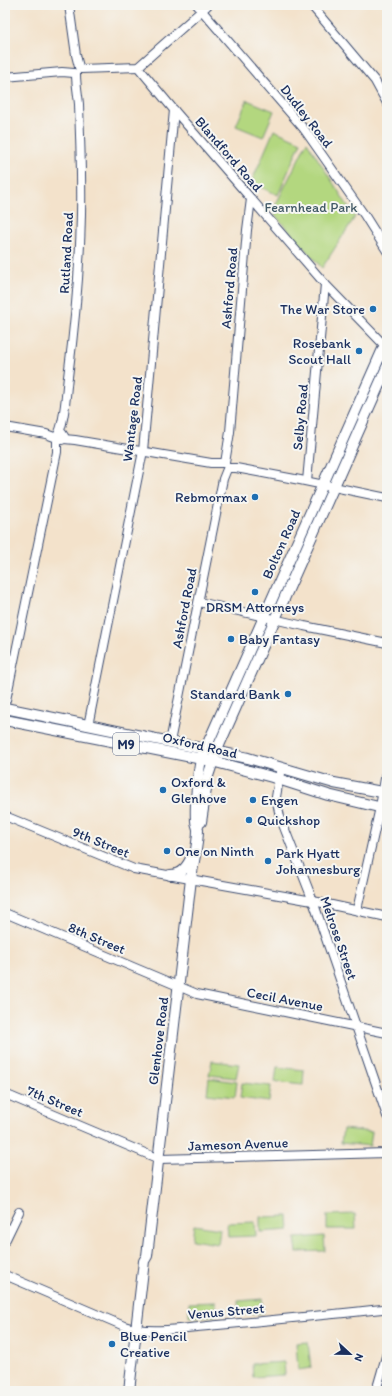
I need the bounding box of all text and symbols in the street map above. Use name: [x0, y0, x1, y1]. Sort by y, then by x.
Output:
street label: Dudley Road: [277, 81, 337, 152]
street label: Blandford Road: [191, 113, 266, 196]
park label: Fearnhead Park: [264, 199, 358, 216]
street label: Rutland Road: [56, 211, 77, 294]
street label: Ashford Road: [217, 246, 242, 329]
place label: The War Store: [280, 301, 365, 318]
marker: The War Store: [368, 304, 378, 314]
place label: Rosebank Scout Hall: [288, 335, 352, 368]
marker: Rosebank Scout Hall: [354, 346, 364, 356]
street label: Wantage Road: [119, 375, 146, 463]
street label: Selby Road: [289, 383, 312, 451]
place label: Rebmormax: [175, 489, 247, 506]
marker: Rebmormax: [250, 492, 260, 502]
street label: Bolton Road: [259, 507, 304, 582]
street label: Ashford Road: [168, 566, 201, 650]
marker: DRSM Attorneys: [250, 587, 260, 597]
place label: DRSM Attorneys: [206, 599, 304, 616]
place label: Baby Fantasy: [239, 631, 320, 648]
marker: Baby Fantasy: [226, 634, 236, 644]
place label: Standard Bank: [190, 686, 281, 703]
marker: Standard Bank: [283, 689, 293, 699]
street label: Oxford Road: [161, 729, 239, 762]
road number: M9: [113, 733, 139, 755]
place label: Oxford & Glenhove: [171, 774, 227, 807]
marker: Oxford & Glenhove: [158, 785, 168, 795]
place label: Engen: [261, 792, 298, 809]
marker: Engen: [248, 795, 258, 805]
place label: Quickshop: [257, 812, 320, 829]
marker: Quickshop: [244, 815, 254, 825]
street label: 9th Street: [70, 823, 132, 862]
place label: One on Ninth: [175, 843, 254, 860]
place label: Park Hyatt Johannesburg: [276, 845, 361, 878]
marker: One on Ninth: [162, 846, 172, 856]
marker: Park Hyatt Johannesburg: [263, 856, 273, 866]
street label: Melrose Street: [316, 894, 361, 982]
street label: 8th Street: [66, 919, 128, 958]
street label: Cecil Avenue: [245, 984, 325, 1015]
street label: Glenhove Road: [145, 996, 172, 1086]
street label: 7th Street: [24, 1082, 86, 1121]
street label: Jameson Avenue: [188, 1134, 289, 1155]
street label: Venus Street: [187, 1300, 265, 1323]
place label: Blue Pencil Creative: [120, 1328, 187, 1361]
north arrow: [330, 1334, 370, 1374]
marker: Blue Pencil Creative: [107, 1339, 117, 1349]
text: N: [351, 1352, 366, 1363]

